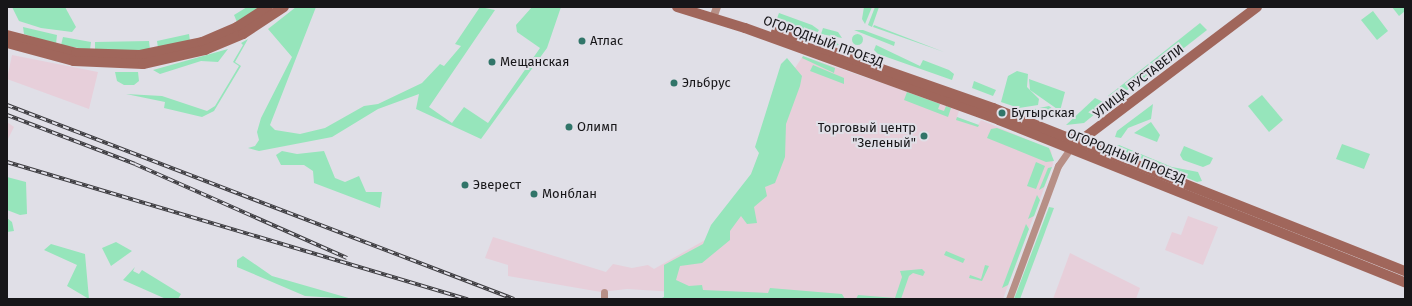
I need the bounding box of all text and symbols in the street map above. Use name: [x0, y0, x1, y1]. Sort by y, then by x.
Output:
street label: ОГОРОДНЫЙ ПРОЕЗД: [761, 13, 885, 71]
place label: Атлас: [590, 33, 623, 49]
marker: Атлас: [577, 36, 587, 46]
street label: УЛИЦА РУСТАВЕЛИ: [1091, 42, 1187, 122]
place label: Мещанская: [500, 54, 569, 70]
marker: Мещанская: [487, 57, 497, 67]
place label: Эльбрус: [682, 75, 731, 91]
marker: Эльбрус: [669, 78, 679, 88]
place label: Бутырская: [1011, 105, 1075, 121]
marker: Бутырская: [996, 107, 1008, 119]
place label: Олимп: [577, 119, 618, 135]
place label: Торговый центр "Зеленый": [818, 121, 916, 152]
marker: Олимп: [564, 122, 574, 132]
street label: ОГОРОДНЫЙ ПРОЕЗД: [1064, 126, 1188, 188]
marker: Торговый центр "Зеленый": [919, 131, 929, 141]
place label: Эверест: [473, 177, 521, 193]
marker: Эверест: [460, 180, 470, 190]
place label: Монблан: [542, 186, 597, 202]
marker: Монблан: [529, 189, 539, 199]

